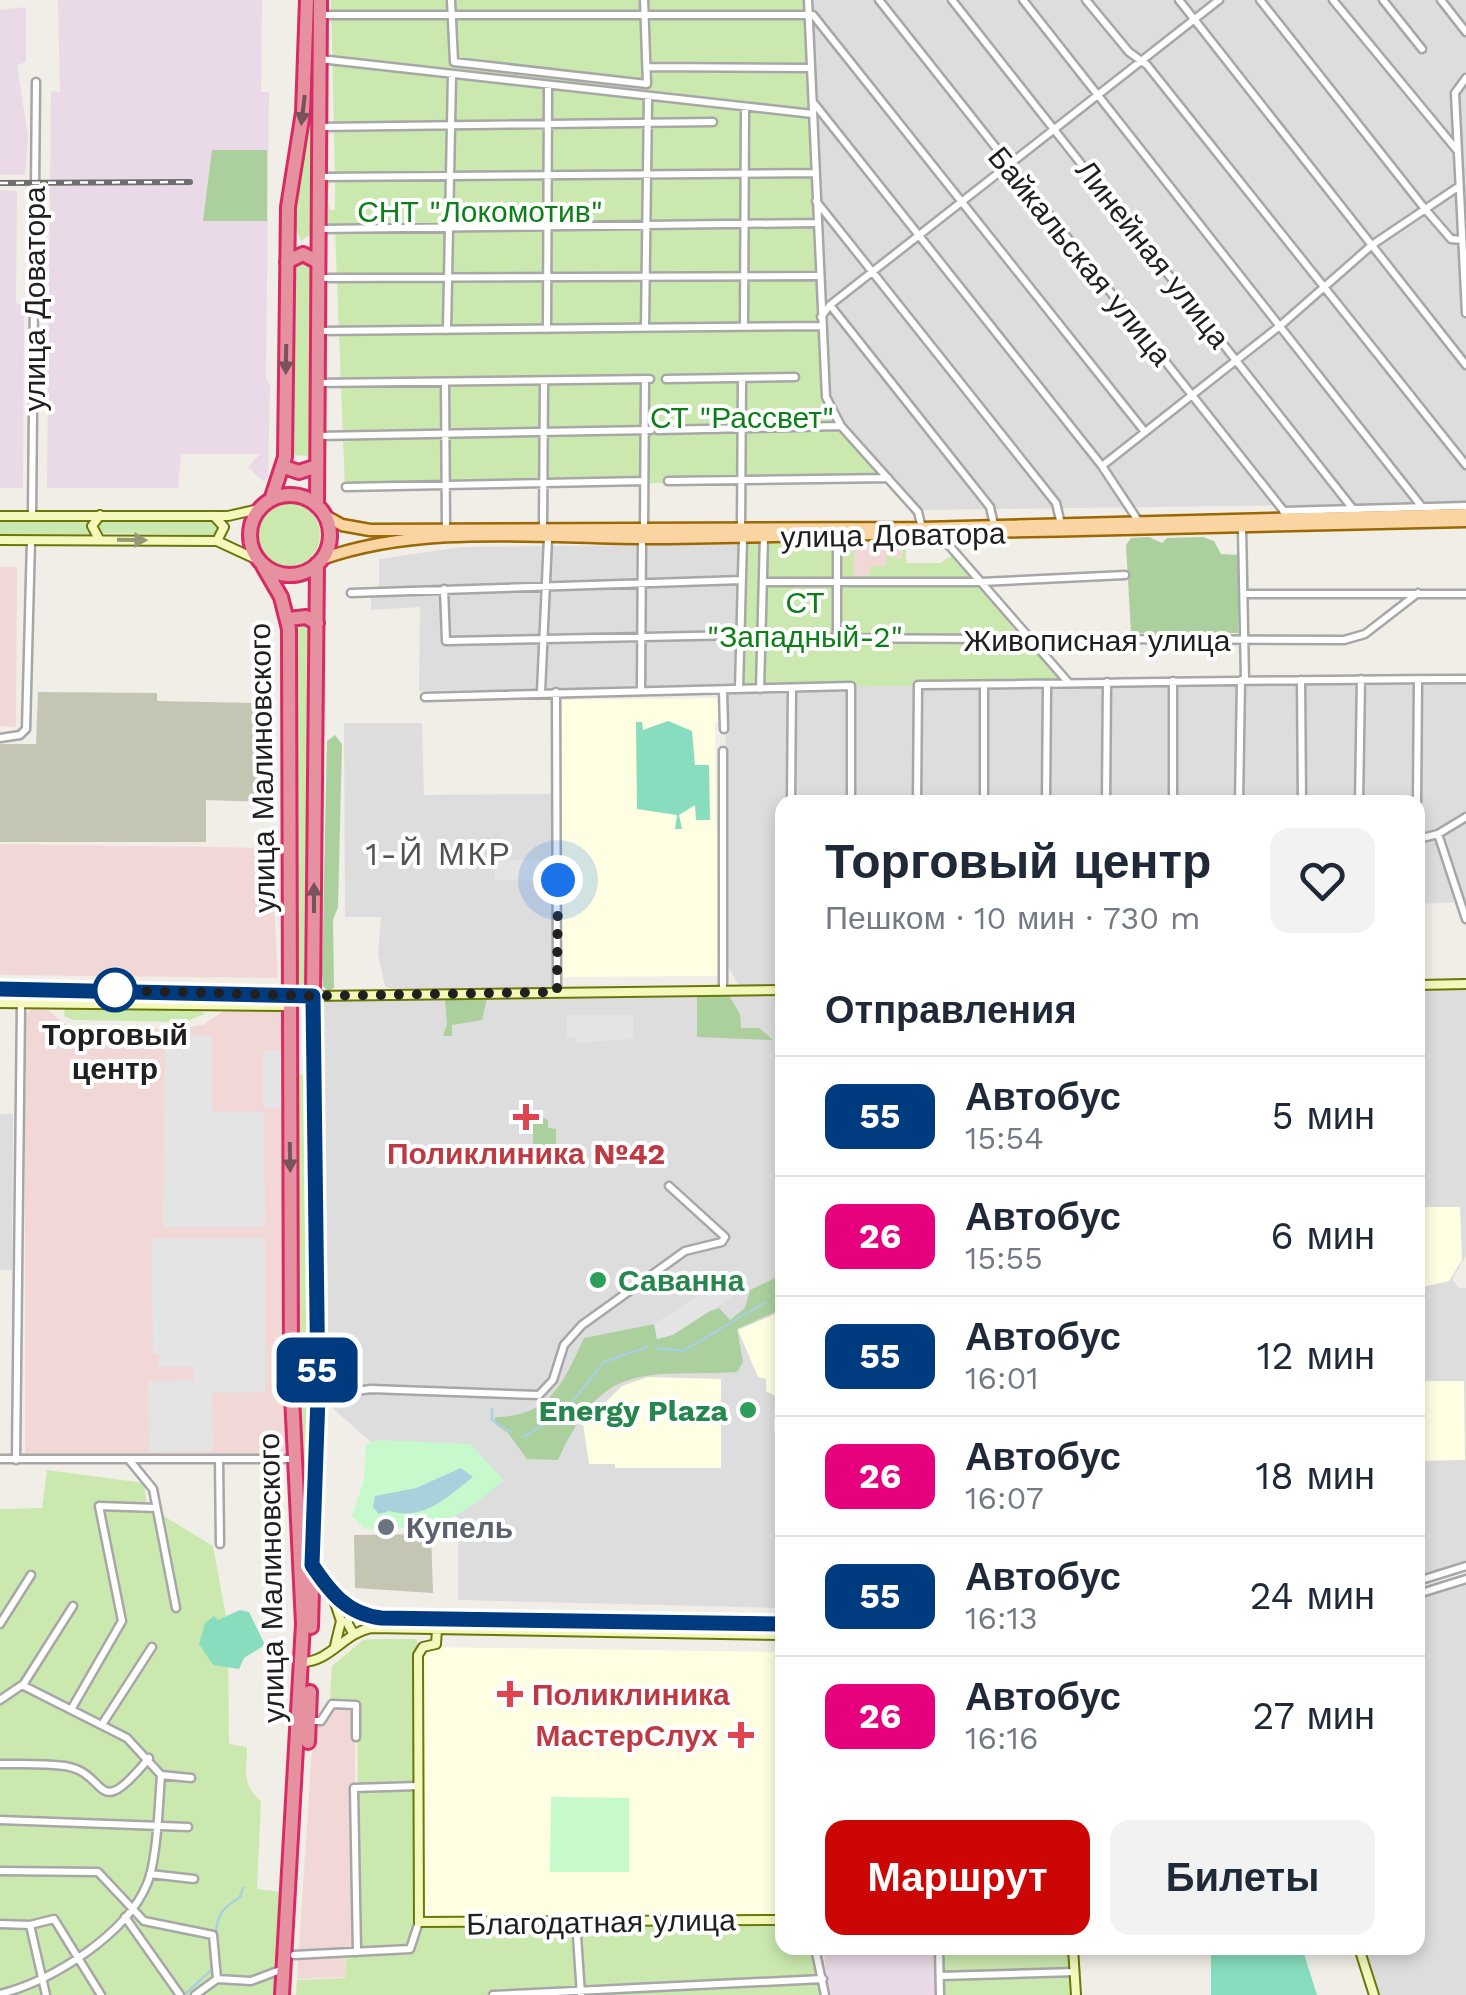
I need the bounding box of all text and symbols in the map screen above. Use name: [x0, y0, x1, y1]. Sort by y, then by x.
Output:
one-way arrow: [295, 95, 311, 126]
street label: Байкальская улица: [981, 140, 1179, 373]
street label: Линейная улица: [1069, 153, 1237, 355]
street label: улица Доватора: [17, 186, 52, 412]
park label: СНТ "Локомотив": [357, 194, 603, 229]
one-way arrow: [278, 344, 294, 376]
park label: СТ "Рассвет": [650, 400, 834, 435]
street label: улица Доватора: [780, 516, 1006, 554]
one-way arrow: [117, 532, 149, 548]
park label: СТ "Западный-2": [707, 585, 903, 654]
street label: улица Малиновского: [242, 623, 282, 913]
street label: Живописная улица: [964, 623, 1231, 658]
button: heart: [1270, 828, 1375, 933]
text: Торговый центр: [825, 833, 1211, 890]
district label: 1-Й МКР: [366, 835, 512, 873]
your location: [533, 855, 583, 905]
one-way arrow: [306, 882, 322, 914]
text: Пешком · 10 мин · 730 m: [825, 899, 1201, 937]
marker: Торговый центр: [94, 969, 136, 1011]
text: Отправления: [825, 988, 1077, 1032]
place label: Торговый центр: [42, 1017, 188, 1086]
text: Автобус: [965, 1075, 1121, 1119]
text: 5 мин: [1272, 1094, 1375, 1138]
text: 55: [860, 1095, 900, 1137]
marker: Поликлиника №42: [513, 1104, 539, 1130]
text: 15:54: [965, 1119, 1044, 1157]
place label: Поликлиника №42: [387, 1136, 665, 1171]
one-way arrow: [282, 1142, 298, 1174]
text: Автобус: [965, 1195, 1121, 1239]
text: 6 мин: [1271, 1214, 1375, 1258]
text: 26: [859, 1215, 901, 1257]
text: 15:55: [965, 1239, 1043, 1277]
place label: Саванна: [618, 1263, 745, 1298]
marker: Саванна: [587, 1269, 609, 1291]
text: Автобус: [965, 1315, 1121, 1359]
text: 12 мин: [1257, 1334, 1375, 1378]
text: 55: [860, 1335, 900, 1377]
line badge: 55: [272, 1338, 362, 1402]
text: 55: [297, 1349, 337, 1391]
text: 16:01: [965, 1359, 1039, 1397]
place label: Energy Plaza: [539, 1393, 729, 1428]
marker: Energy Plaza: [737, 1399, 759, 1421]
street label: улица Малиновского: [251, 1433, 291, 1723]
text: Автобус: [965, 1435, 1121, 1479]
text: 18 мин: [1255, 1454, 1375, 1498]
text: 26: [859, 1455, 901, 1497]
text: 16:07: [965, 1479, 1044, 1517]
place label: Купель: [406, 1510, 513, 1545]
marker: Купель: [375, 1516, 397, 1538]
text: Автобус: [965, 1555, 1121, 1599]
text: 24 мин: [1249, 1574, 1375, 1618]
text: 55: [860, 1575, 900, 1617]
text: 16:13: [965, 1599, 1038, 1637]
text: Автобус: [965, 1675, 1121, 1719]
place label: Поликлиника: [532, 1677, 730, 1712]
marker: Поликлиника: [497, 1681, 523, 1707]
text: 27 мин: [1252, 1694, 1375, 1738]
text: 26: [859, 1695, 901, 1737]
place label: МастерСлух: [536, 1718, 718, 1753]
text: 16:16: [965, 1719, 1038, 1757]
marker: МастерСлух: [728, 1722, 754, 1748]
button: Маршрут: [825, 1820, 1090, 1935]
button: Билеты: [1110, 1820, 1375, 1935]
street label: Благодатная улица: [466, 1902, 736, 1942]

